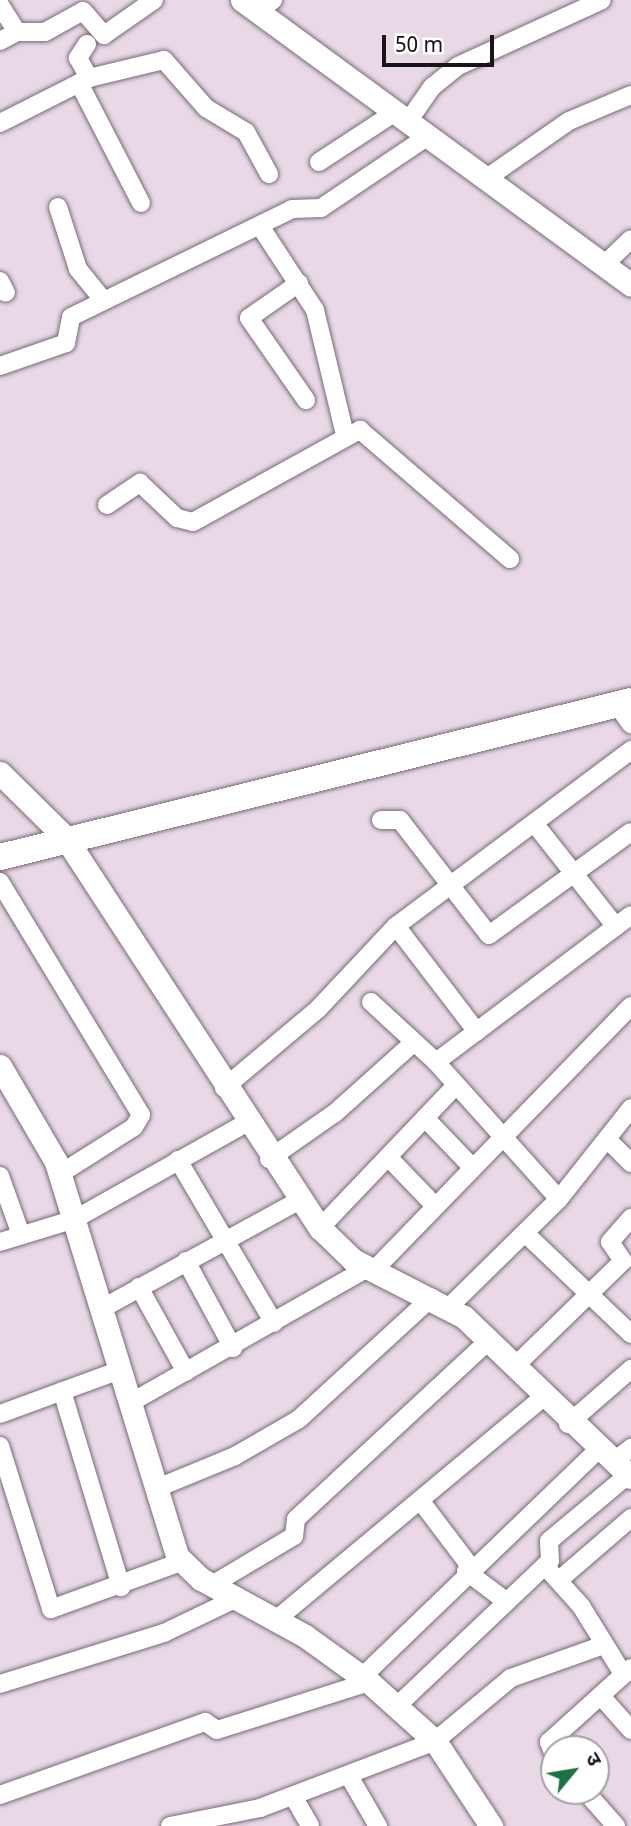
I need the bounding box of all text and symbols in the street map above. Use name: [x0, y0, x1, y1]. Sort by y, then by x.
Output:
scale bar: [386, 21, 498, 65]
text: 50 m: [395, 33, 443, 61]
north arrow: [540, 1735, 610, 1805]
text: उ: [578, 1749, 605, 1771]

